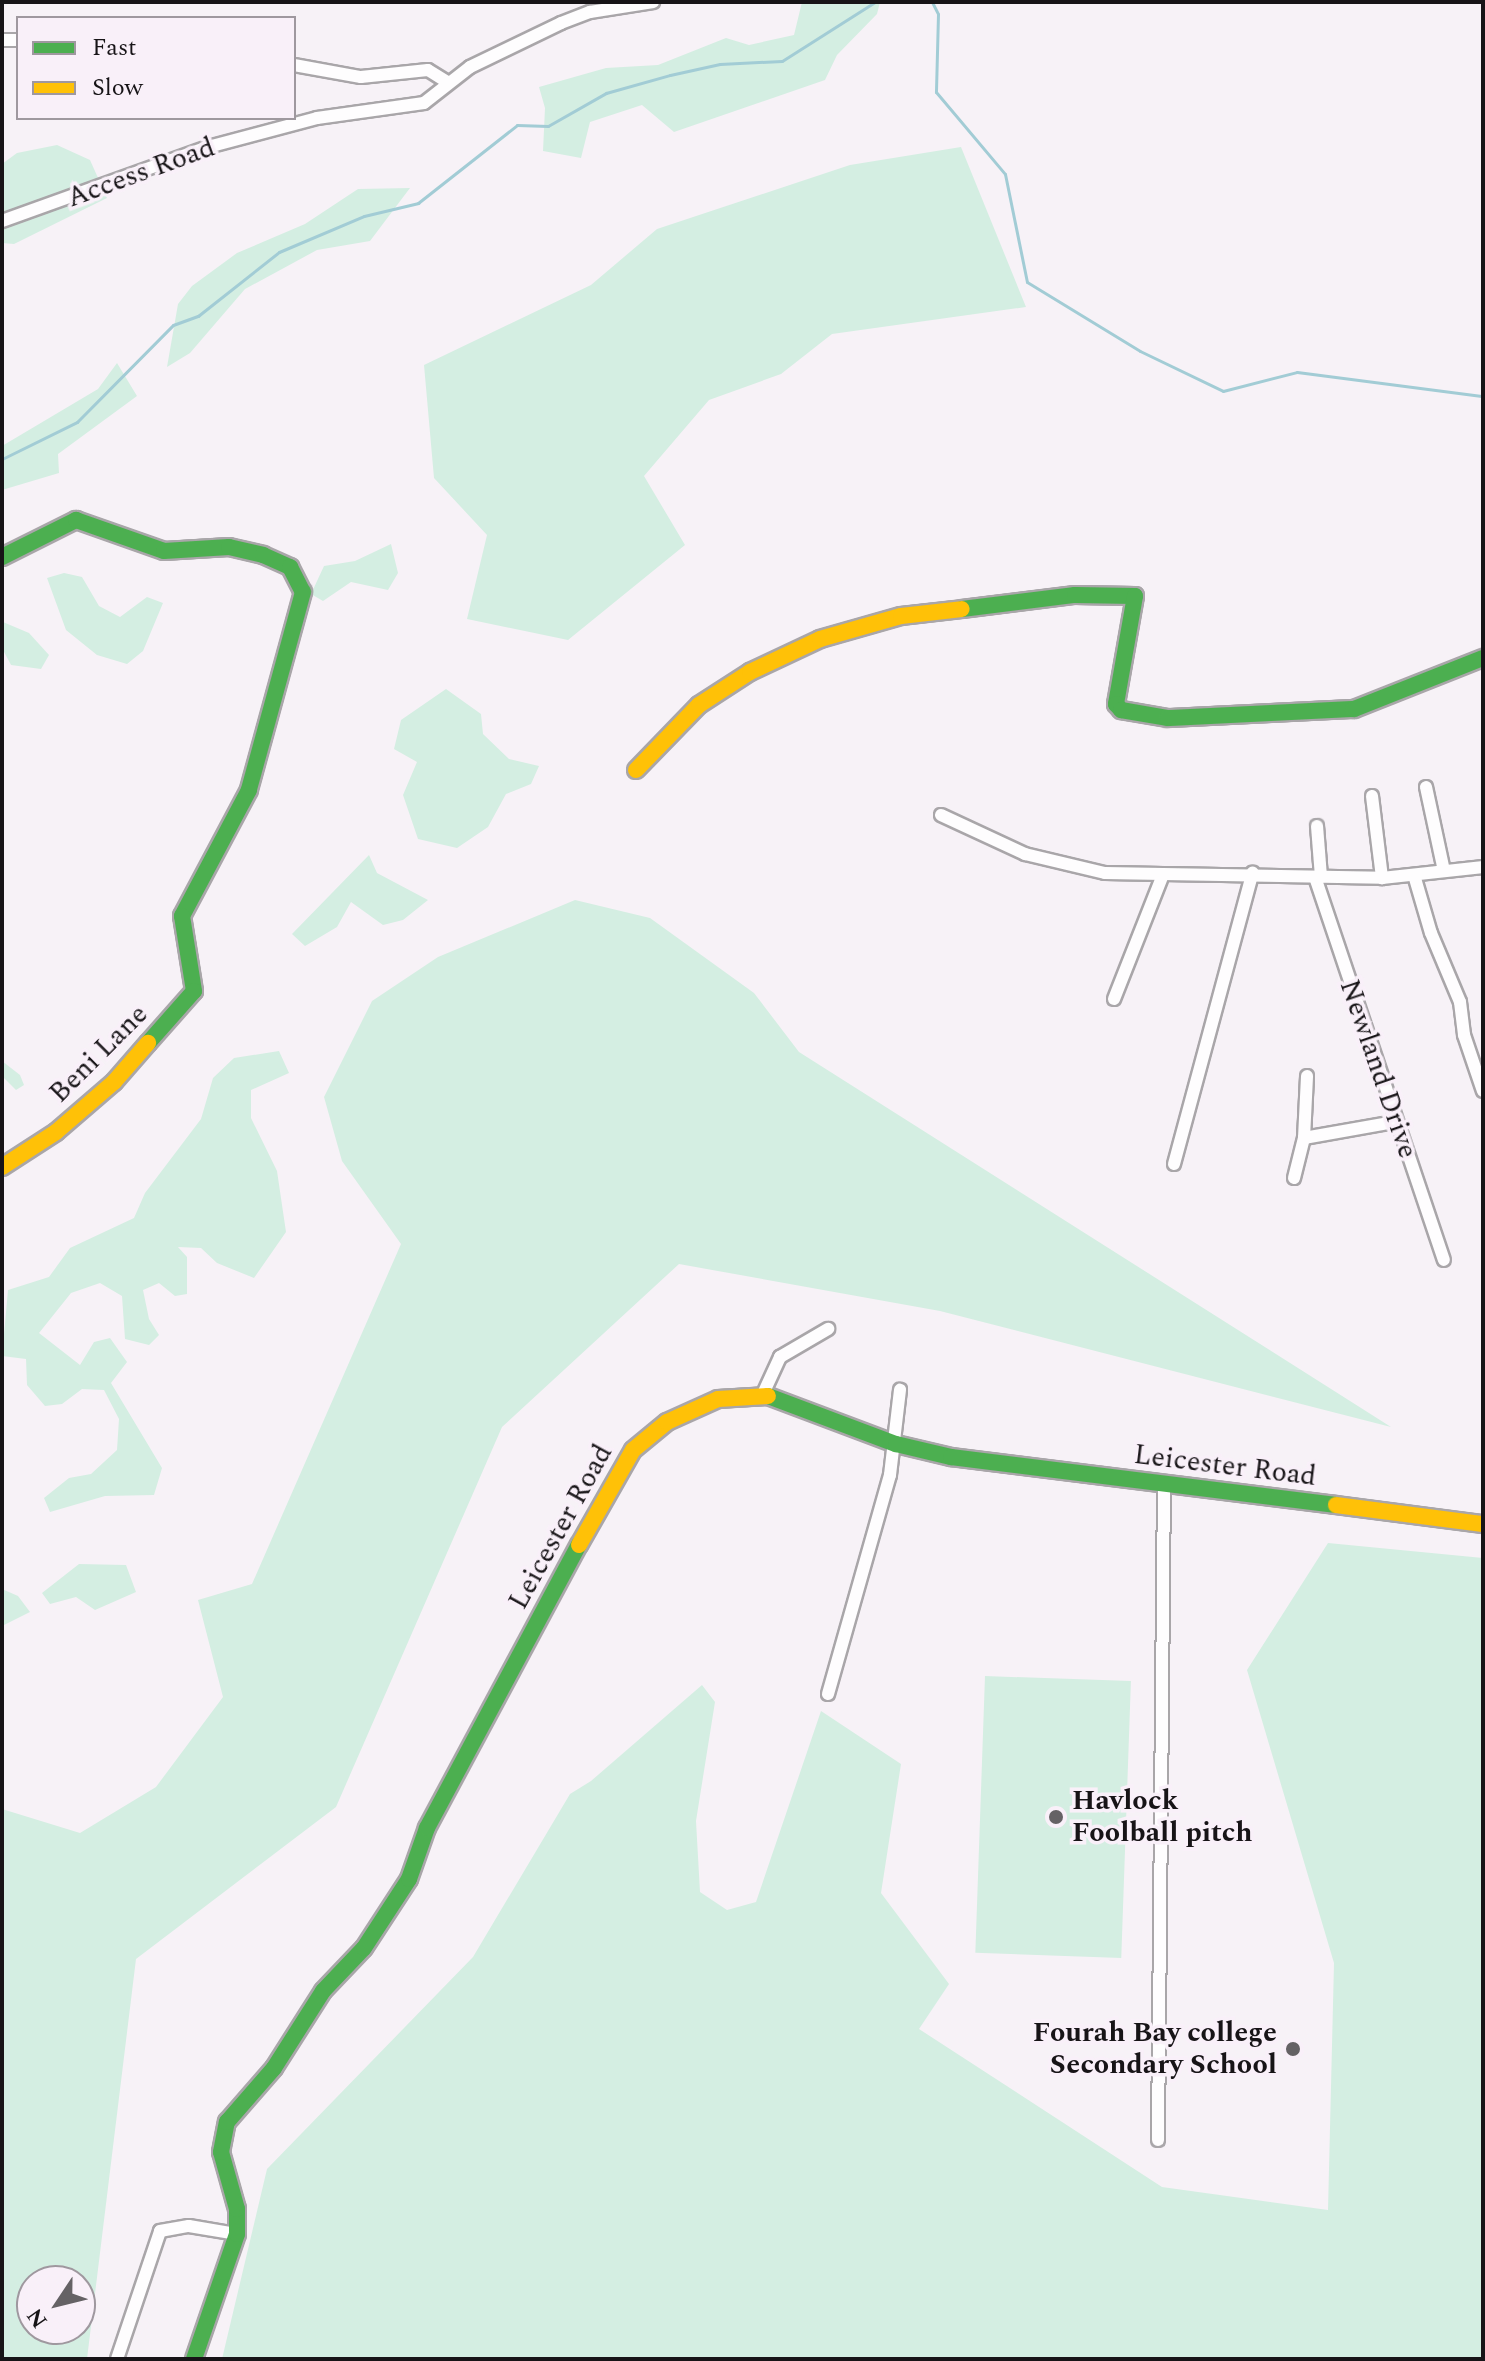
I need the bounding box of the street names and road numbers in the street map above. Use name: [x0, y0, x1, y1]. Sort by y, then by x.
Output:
street label: Access Road: [63, 131, 219, 215]
street label: Newland Drive: [1332, 975, 1424, 1163]
street label: Beni Lane: [43, 998, 155, 1110]
street label: Leicester Road: [1132, 1438, 1318, 1494]
street label: Leicester Road: [502, 1439, 620, 1615]

